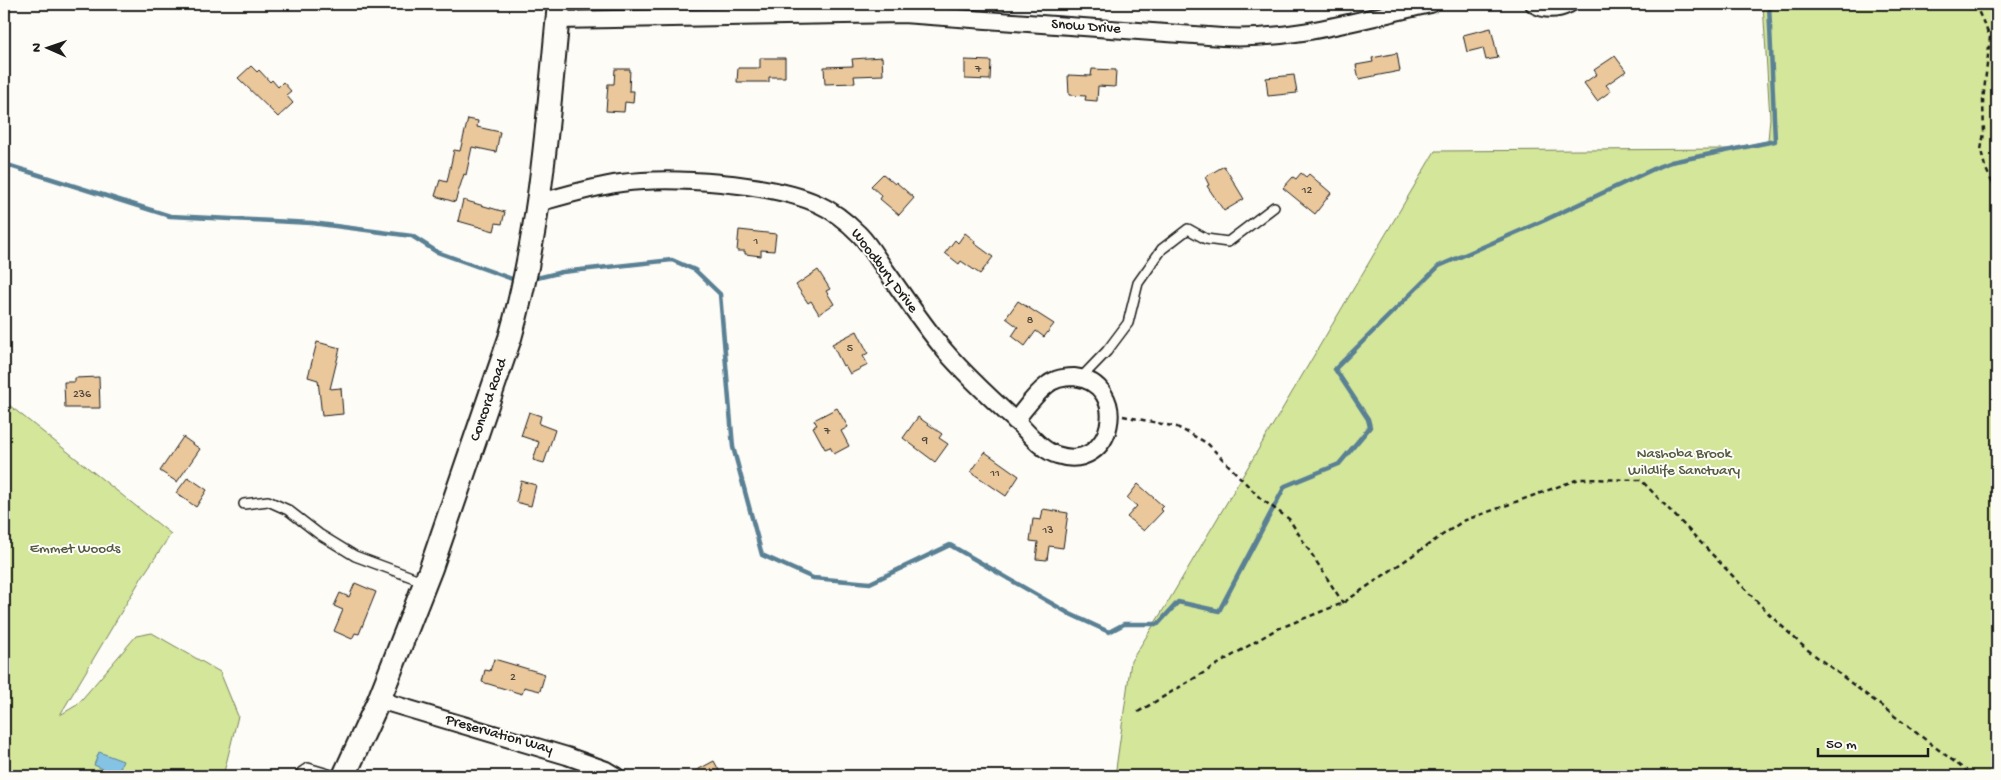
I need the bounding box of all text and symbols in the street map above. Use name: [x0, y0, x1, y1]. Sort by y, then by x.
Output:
street label: Snow Drive: [1051, 16, 1122, 38]
north arrow: [22, 22, 72, 72]
text: N: [29, 43, 46, 52]
house number: 7: [974, 63, 982, 77]
house number: 12: [1301, 184, 1312, 198]
street label: Woodbury Drive: [846, 225, 922, 317]
house number: 1: [753, 235, 759, 249]
house number: 8: [1027, 314, 1034, 328]
house number: 5: [847, 342, 853, 356]
street label: Concord Road: [466, 355, 512, 444]
house number: 236: [73, 388, 92, 402]
house number: 7: [823, 425, 831, 439]
house number: 9: [921, 434, 928, 448]
park label: Nashoba Brook Wildlife Sanctuary: [1628, 445, 1741, 480]
house number: 11: [989, 467, 1000, 481]
house number: 13: [1041, 524, 1054, 538]
park label: Emmet Woods: [30, 540, 121, 558]
house number: 2: [510, 671, 516, 685]
street label: Preservation Way: [442, 711, 555, 759]
scale bar: [1818, 725, 1928, 757]
text: 50 m: [1826, 736, 1857, 754]

